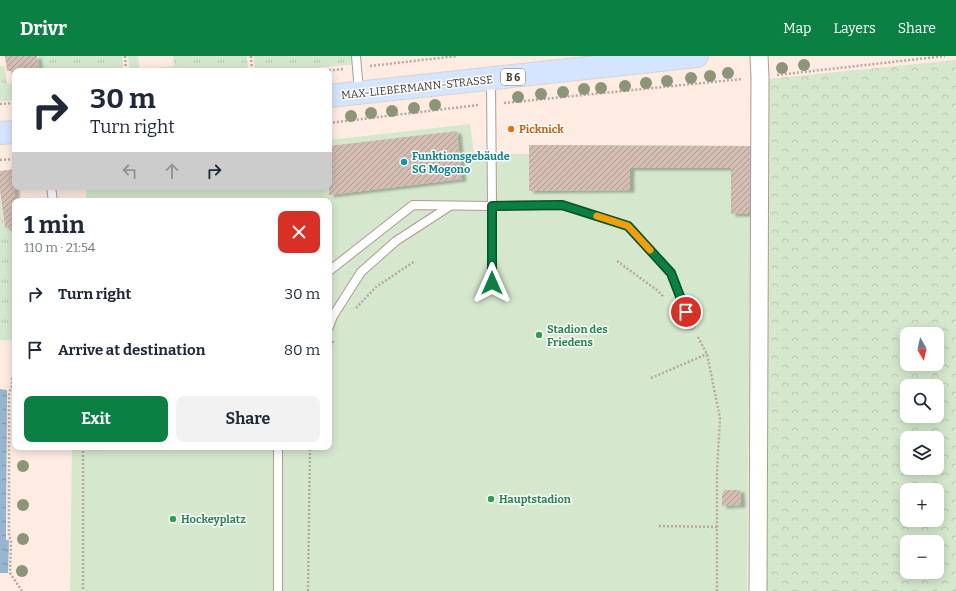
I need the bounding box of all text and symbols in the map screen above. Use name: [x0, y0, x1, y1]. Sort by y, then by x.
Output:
text: Drivr: [20, 17, 67, 40]
text: Map: [783, 20, 811, 37]
text: Layers: [833, 20, 876, 37]
text: Share: [898, 20, 936, 37]
road number: B 6: [501, 69, 525, 85]
street label: MAX-LIEBERMANN-STRASSE: [340, 73, 494, 102]
text: 30 m: [90, 82, 156, 115]
icon: right: [24, 84, 76, 136]
text: Turn right: [90, 116, 175, 138]
place label: Picknick: [519, 123, 564, 136]
marker: Picknick: [506, 124, 516, 134]
place label: Funktionsgebäude SG Mogono: [412, 150, 510, 176]
marker: Funktionsgebäude SG Mogono: [399, 157, 409, 167]
icon: left: [119, 160, 141, 182]
icon: ahead: [161, 160, 183, 182]
icon: right: [203, 160, 225, 182]
text: 1 min: [24, 211, 85, 239]
button: close: [278, 211, 320, 253]
text: 110 m · 21:54: [24, 240, 95, 255]
position arrow: [471, 262, 513, 304]
icon: right: [24, 283, 46, 305]
text: Turn right: [58, 285, 131, 303]
text: 30 m: [285, 285, 320, 303]
pin: [669, 295, 703, 329]
icon: arrive: [675, 301, 697, 323]
place label: Stadion des Friedens: [547, 323, 608, 349]
north arrow: [900, 327, 944, 371]
map controls: [900, 327, 944, 579]
marker: Stadion des Friedens: [534, 330, 544, 340]
icon: arrive: [24, 339, 46, 361]
text: Arrive at destination: [58, 341, 205, 359]
text: 80 m: [284, 341, 320, 359]
button: search: [900, 379, 944, 423]
button: Exit: [24, 396, 168, 442]
button: Share: [176, 396, 320, 442]
button: layers: [900, 431, 944, 475]
button: +: [900, 483, 944, 527]
place label: Hauptstadion: [499, 493, 571, 506]
marker: Hauptstadion: [486, 494, 496, 504]
place label: Hockeyplatz: [181, 513, 246, 526]
marker: Hockeyplatz: [168, 514, 178, 524]
button: −: [900, 535, 944, 579]

